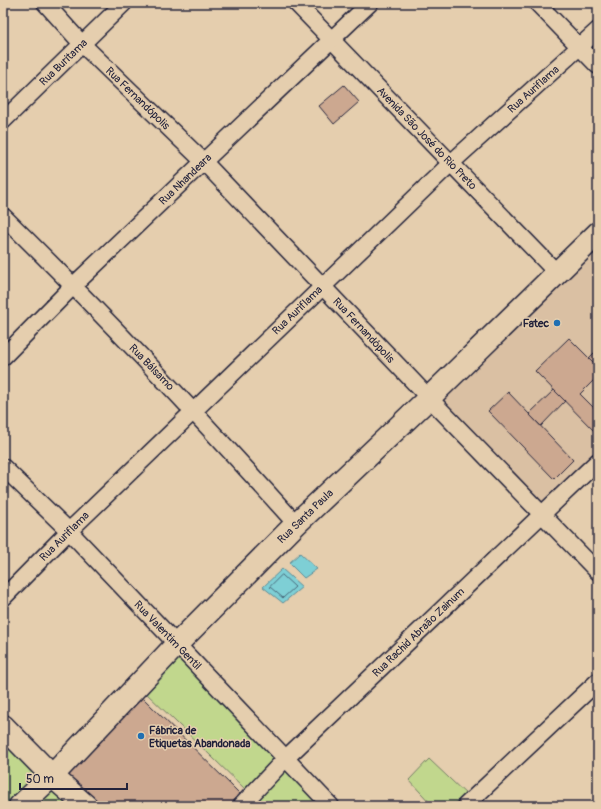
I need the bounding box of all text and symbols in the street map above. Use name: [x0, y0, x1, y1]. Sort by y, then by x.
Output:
street label: Rua Buritama: [37, 36, 90, 88]
street label: Rua Auriflama: [505, 63, 562, 116]
street label: Rua Fernandópolis: [103, 64, 173, 132]
street label: Avenida São José do Rio Preto: [374, 84, 479, 192]
street label: Rua Nhandeara: [156, 151, 214, 208]
street label: Rua Auriflama: [270, 283, 325, 337]
street label: Rua Fernandópolis: [330, 295, 397, 366]
place label: Fatec: [523, 317, 549, 330]
marker: Fatec: [552, 318, 562, 328]
street label: Rua Bálsamo: [126, 342, 177, 393]
street label: Rua Santa Paula: [275, 487, 336, 546]
street label: Rua Auriflama: [37, 509, 92, 564]
street label: Rua Rachid Abraão Zainum: [370, 585, 467, 680]
street label: Rua Valentim Gentil: [131, 598, 204, 673]
place label: Fábrica de Etiquetas Abandonada: [149, 724, 250, 750]
marker: Fábrica de Etiquetas Abandonada: [136, 731, 146, 741]
scale bar: [20, 765, 127, 791]
text: 50 m: [26, 772, 54, 787]

